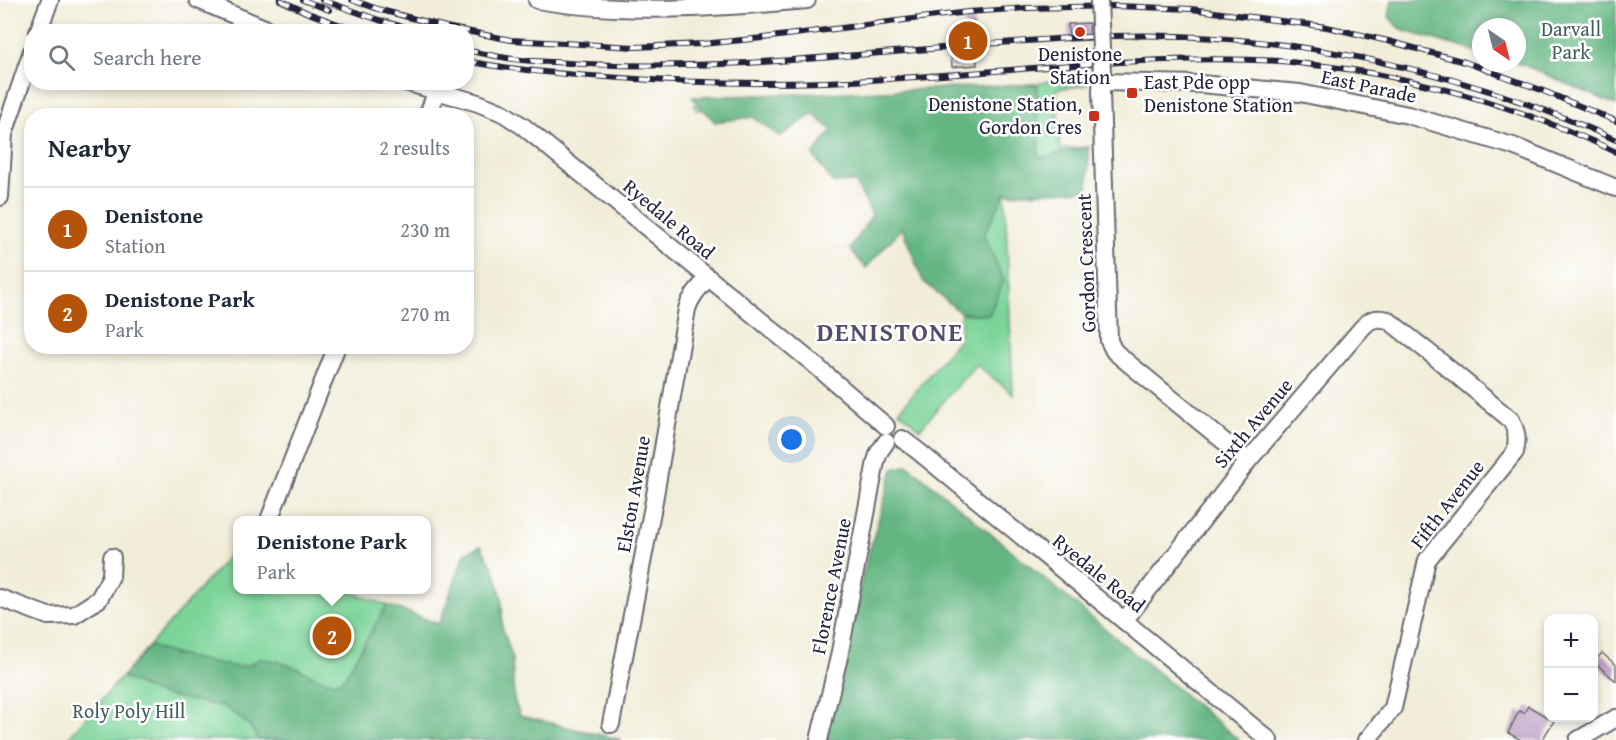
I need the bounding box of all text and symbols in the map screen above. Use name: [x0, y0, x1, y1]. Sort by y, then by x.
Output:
park label: Darvall Park: [1541, 14, 1601, 66]
pin: 1: [948, 18, 988, 63]
north arrow: [1472, 18, 1526, 72]
search box: [24, 24, 474, 90]
marker: Denistone Station: [1073, 25, 1087, 39]
place label: Denistone Station: [1038, 39, 1122, 91]
icon: search: [45, 41, 78, 74]
text: Search here: [93, 41, 202, 73]
street label: East Parade: [1319, 61, 1419, 110]
place label: East Pde opp Denistone Station: [1144, 67, 1293, 119]
marker: East Pde opp Denistone Station: [1125, 86, 1139, 100]
place label: Denistone Station, Gordon Cres: [928, 89, 1082, 141]
marker: Denistone Station, Gordon Cres: [1087, 109, 1101, 123]
text: Nearby: [48, 128, 131, 167]
text: 2 results: [379, 133, 450, 162]
street label: Ryedale Road: [617, 172, 722, 266]
street label: Gordon Crescent: [1069, 193, 1102, 333]
text: Denistone: [105, 199, 203, 231]
text: 1: [62, 215, 73, 244]
text: 230 m: [400, 215, 450, 244]
text: Station: [105, 231, 165, 260]
text: Denistone Park: [105, 283, 255, 315]
text: 2: [62, 299, 73, 328]
text: 270 m: [400, 299, 450, 328]
district label: DENISTONE: [816, 312, 964, 351]
text: Park: [105, 315, 144, 344]
street label: Sixth Avenue: [1206, 371, 1299, 474]
your location: [777, 425, 806, 454]
street label: Elston Avenue: [608, 433, 657, 555]
street label: Fifth Avenue: [1403, 453, 1491, 554]
street label: Florence Avenue: [803, 515, 858, 657]
popup: [233, 516, 431, 594]
text: Denistone Park: [257, 525, 407, 557]
street label: Ryedale Road: [1047, 526, 1152, 619]
text: Park: [257, 557, 296, 586]
pin: 2: [312, 614, 352, 658]
map controls: [1544, 614, 1598, 722]
button: +: [1544, 614, 1598, 668]
button: −: [1544, 668, 1598, 722]
park label: Roly Poly Hill: [73, 696, 186, 725]

